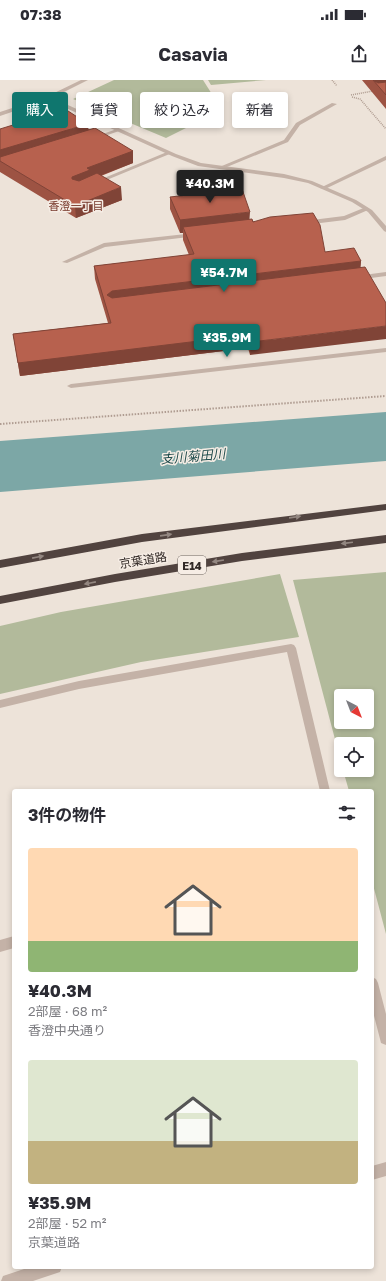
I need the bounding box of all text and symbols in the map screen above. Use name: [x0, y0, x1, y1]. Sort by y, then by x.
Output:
text: 07:38: [20, 5, 61, 23]
icon: menu: [16, 43, 38, 65]
text: Casavia: [158, 43, 228, 65]
icon: share: [348, 43, 370, 65]
chip: 購入: [12, 92, 68, 128]
chip: 賃貸: [76, 92, 132, 128]
chip: 絞り込み: [140, 92, 224, 128]
chip: 新着: [232, 92, 288, 128]
pin: ¥40.3M: [177, 170, 243, 204]
text: ¥40.3M: [186, 175, 234, 191]
district label: 香澄一丁目: [49, 199, 104, 212]
pin: ¥54.7M: [191, 259, 257, 293]
text: ¥54.7M: [200, 264, 248, 280]
pin: ¥35.9M: [194, 324, 260, 358]
text: ¥35.9M: [203, 329, 251, 345]
water label: 支川菊田川: [160, 445, 228, 467]
one-way arrow: [289, 514, 301, 520]
one-way arrow: [160, 532, 172, 538]
one-way arrow: [341, 540, 353, 547]
street label: 京葉道路: [118, 549, 168, 571]
one-way arrow: [32, 554, 44, 560]
road number: E14: [178, 556, 206, 574]
one-way arrow: [212, 558, 225, 564]
one-way arrow: [84, 580, 96, 586]
north arrow: [334, 689, 374, 729]
map controls: [334, 689, 374, 777]
button: locate: [334, 737, 374, 777]
icon: filters: [336, 802, 358, 824]
text: 3件の物件: [28, 804, 106, 825]
icon: home: [157, 874, 229, 946]
text: ¥40.3M: [28, 980, 92, 1001]
text: 2部屋 · 68 m²: [28, 1003, 107, 1019]
text: 香澄中央通り: [28, 1022, 106, 1038]
icon: home: [157, 1086, 229, 1158]
text: ¥35.9M: [28, 1192, 91, 1213]
text: 2部屋 · 52 m²: [28, 1215, 106, 1231]
text: 京葉道路: [28, 1234, 80, 1250]

